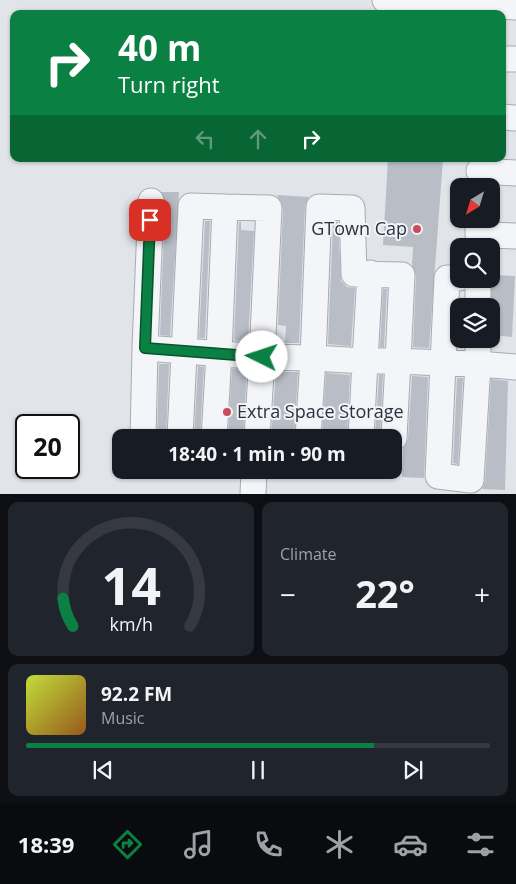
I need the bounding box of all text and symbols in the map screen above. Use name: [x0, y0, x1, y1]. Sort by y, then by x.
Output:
text: 40 m: [118, 24, 201, 71]
icon: right: [35, 30, 100, 95]
text: Turn right: [118, 69, 220, 99]
icon: left: [191, 125, 219, 153]
icon: ahead: [244, 125, 272, 153]
icon: right: [297, 125, 325, 153]
north arrow: [450, 178, 500, 228]
map controls: [450, 178, 500, 348]
pin: [129, 199, 171, 241]
icon: arrive: [136, 206, 164, 234]
place label: GTown Cap: [311, 216, 407, 240]
marker: GTown Cap: [411, 223, 423, 235]
button: search: [450, 238, 500, 288]
button: layers: [450, 298, 500, 348]
position arrow: [235, 330, 287, 382]
place label: Extra Space Storage: [237, 399, 404, 423]
marker: Extra Space Storage: [221, 406, 233, 418]
speed limit sign: 20: [15, 414, 80, 479]
text: 18:40 · 1 min · 90 m: [168, 441, 346, 467]
text: Climate: [280, 543, 337, 565]
text: 14: [101, 549, 161, 620]
text: 22°: [355, 567, 415, 619]
text: −: [280, 575, 296, 613]
text: +: [474, 575, 490, 613]
text: km/h: [109, 612, 153, 636]
text: 92.2 FM: [101, 681, 172, 707]
text: Music: [101, 707, 145, 729]
icon: previous: [89, 756, 117, 784]
icon: pause: [244, 756, 272, 784]
icon: next: [399, 756, 427, 784]
icon: directions: [110, 827, 145, 862]
icon: music: [181, 827, 216, 862]
icon: phone: [251, 827, 286, 862]
icon: climate: [322, 827, 357, 862]
icon: car: [393, 827, 428, 862]
icon: filters: [463, 827, 498, 862]
text: 18:39: [18, 829, 74, 859]

